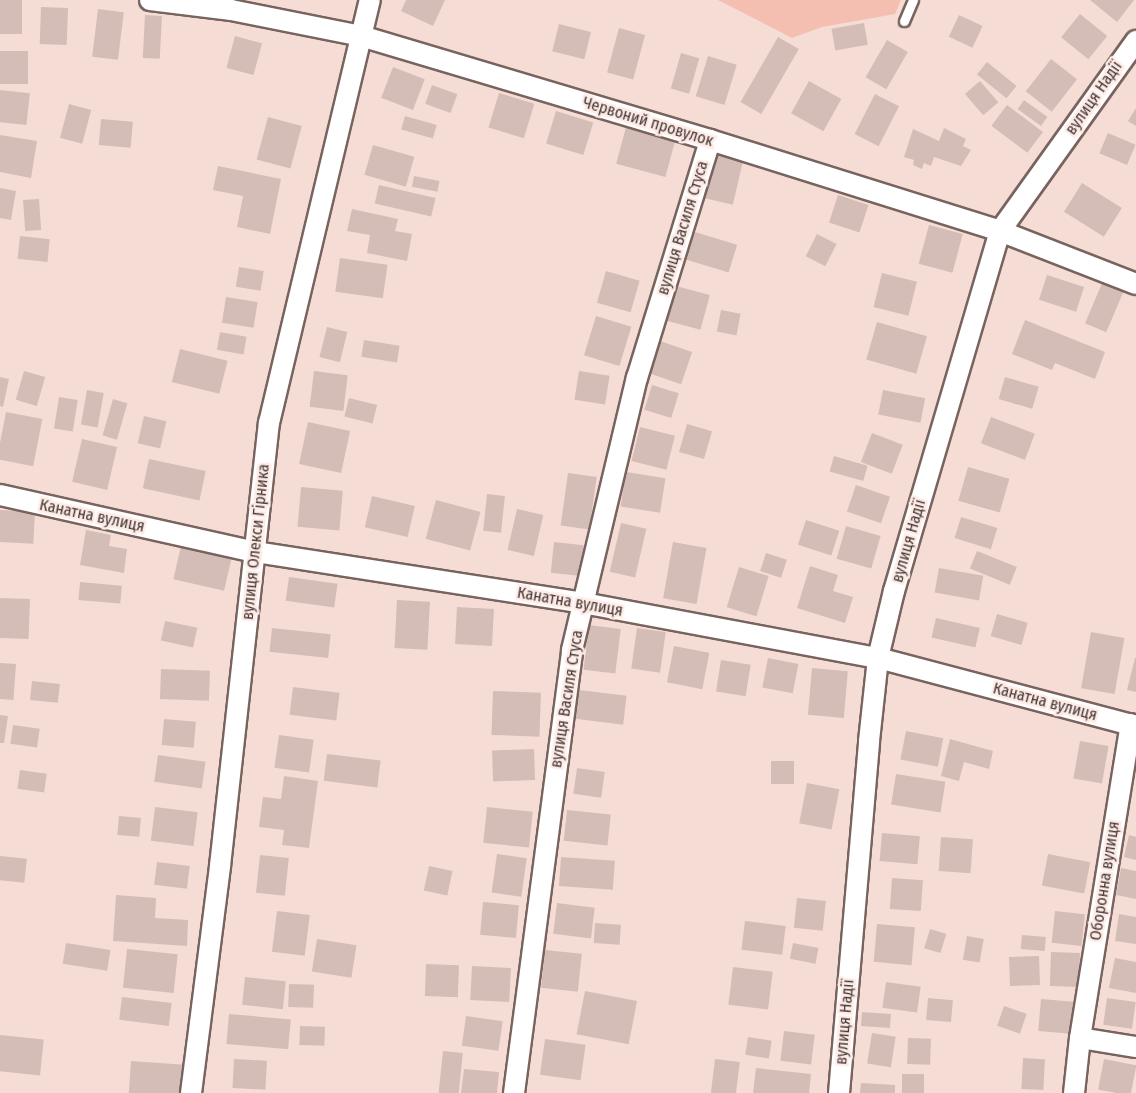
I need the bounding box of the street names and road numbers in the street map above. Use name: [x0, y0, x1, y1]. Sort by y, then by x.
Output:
street label: вулиця Надії: [1062, 57, 1126, 139]
street label: Червоний провулок: [580, 93, 716, 151]
street label: вулиця Василя Стуса: [653, 159, 713, 297]
street label: вулиця Олекси Гірника: [238, 463, 274, 621]
street label: Канатна вулиця: [38, 495, 146, 537]
street label: вулиця Надії: [888, 497, 930, 585]
street label: Канатна вулиця: [516, 583, 624, 621]
street label: вулиця Василя Стуса: [547, 629, 587, 769]
street label: Канатна вулиця: [991, 679, 1099, 725]
street label: Оборонна вулиця: [1086, 820, 1124, 942]
street label: вулиця Надії: [832, 979, 858, 1065]

